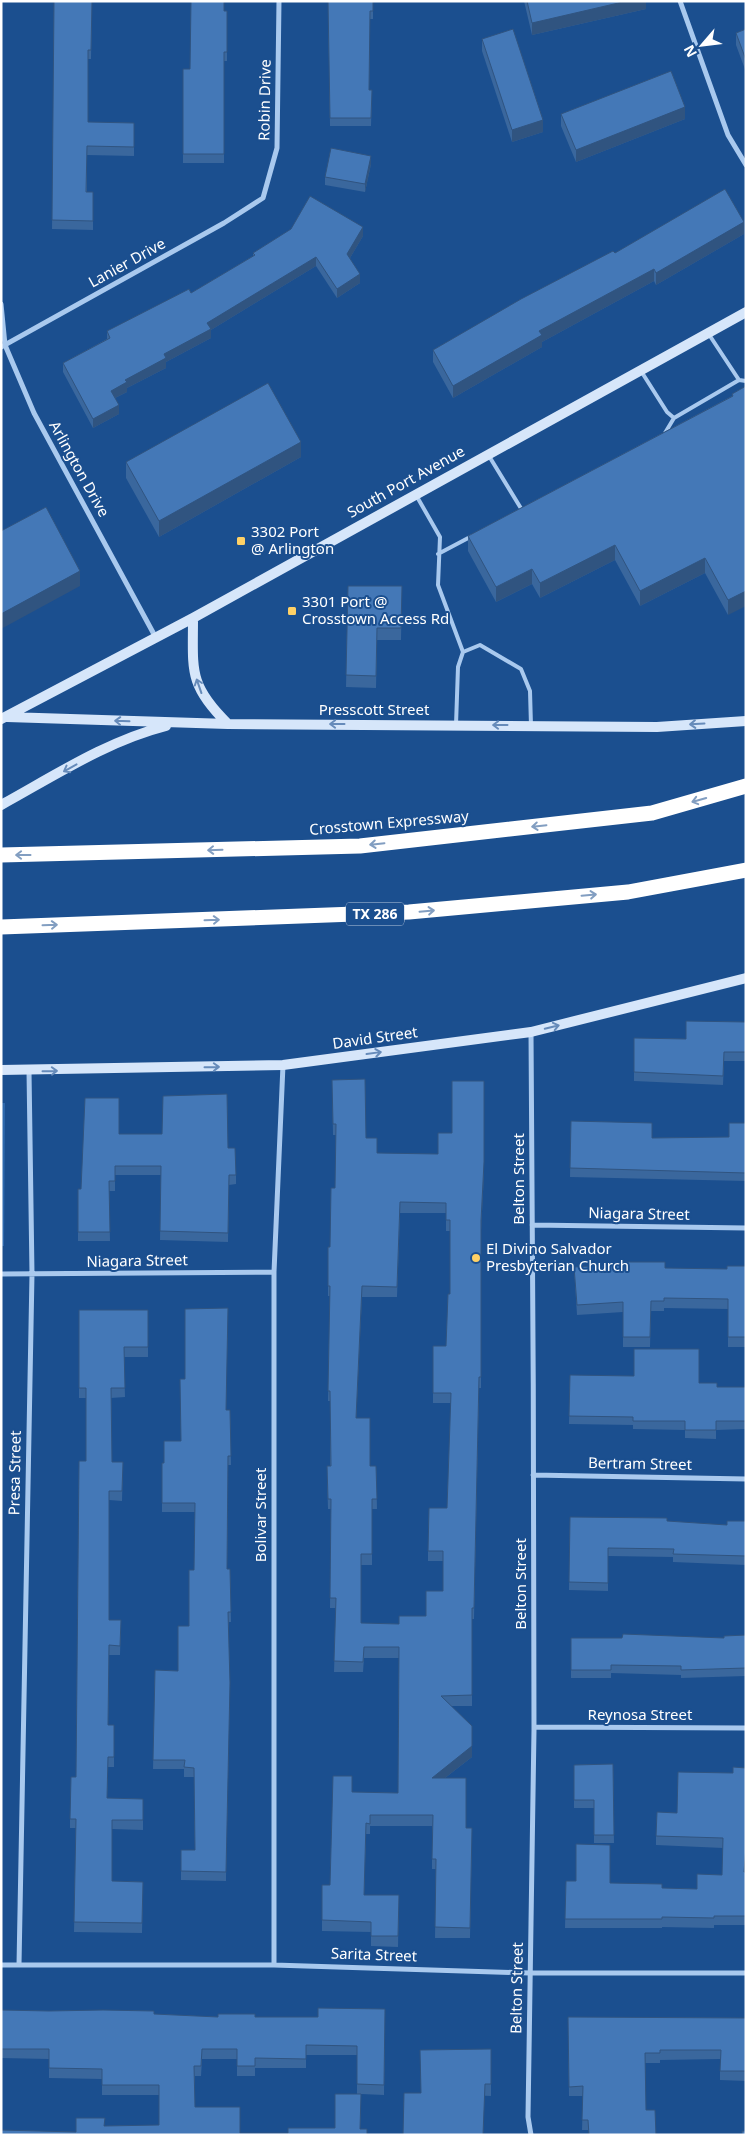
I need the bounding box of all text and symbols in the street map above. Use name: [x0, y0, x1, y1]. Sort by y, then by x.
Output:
north arrow: [677, 20, 727, 70]
text: N: [679, 42, 701, 61]
street label: Robin Drive: [253, 59, 275, 141]
street label: Lanier Drive: [84, 233, 169, 291]
street label: Arlington Drive: [45, 417, 115, 520]
street label: South Port Avenue: [343, 441, 468, 522]
place label: 3302 Port @ Arlington: [251, 521, 334, 558]
marker: 3302 Port @ Arlington: [235, 535, 247, 547]
place label: 3301 Port @ Crosstown Access Rd: [302, 591, 449, 628]
marker: 3301 Port @ Crosstown Access Rd: [286, 605, 298, 617]
one-way arrow: [194, 679, 203, 694]
street label: Presscott Street: [319, 699, 430, 719]
one-way arrow: [114, 716, 130, 725]
one-way arrow: [329, 720, 345, 729]
one-way arrow: [492, 720, 508, 730]
one-way arrow: [689, 720, 705, 729]
one-way arrow: [62, 763, 77, 773]
one-way arrow: [691, 795, 707, 805]
street label: Crosstown Expressway: [308, 805, 470, 839]
one-way arrow: [531, 821, 547, 831]
one-way arrow: [370, 839, 386, 849]
one-way arrow: [207, 845, 224, 855]
one-way arrow: [15, 850, 32, 860]
one-way arrow: [581, 891, 597, 900]
road number: TX 286: [346, 902, 404, 926]
one-way arrow: [419, 906, 435, 916]
one-way arrow: [204, 915, 220, 924]
one-way arrow: [42, 921, 58, 930]
street label: David Street: [331, 1021, 419, 1053]
one-way arrow: [544, 1022, 560, 1031]
one-way arrow: [366, 1048, 382, 1058]
one-way arrow: [204, 1062, 220, 1072]
one-way arrow: [42, 1066, 58, 1075]
street label: Belton Street: [508, 1133, 528, 1225]
street label: Niagara Street: [588, 1202, 690, 1224]
place label: El Divino Salvador Presbyterian Church: [486, 1238, 629, 1275]
street label: Niagara Street: [86, 1249, 188, 1271]
marker: El Divino Salvador Presbyterian Church: [470, 1252, 482, 1264]
street label: Presa Street: [3, 1430, 25, 1516]
street label: Bertram Street: [588, 1452, 693, 1474]
street label: Bolivar Street: [250, 1467, 270, 1562]
street label: Belton Street: [510, 1538, 530, 1630]
street label: Reynosa Street: [588, 1704, 693, 1724]
street label: Belton Street: [505, 1941, 527, 2034]
street label: Sarita Street: [331, 1943, 418, 1966]

